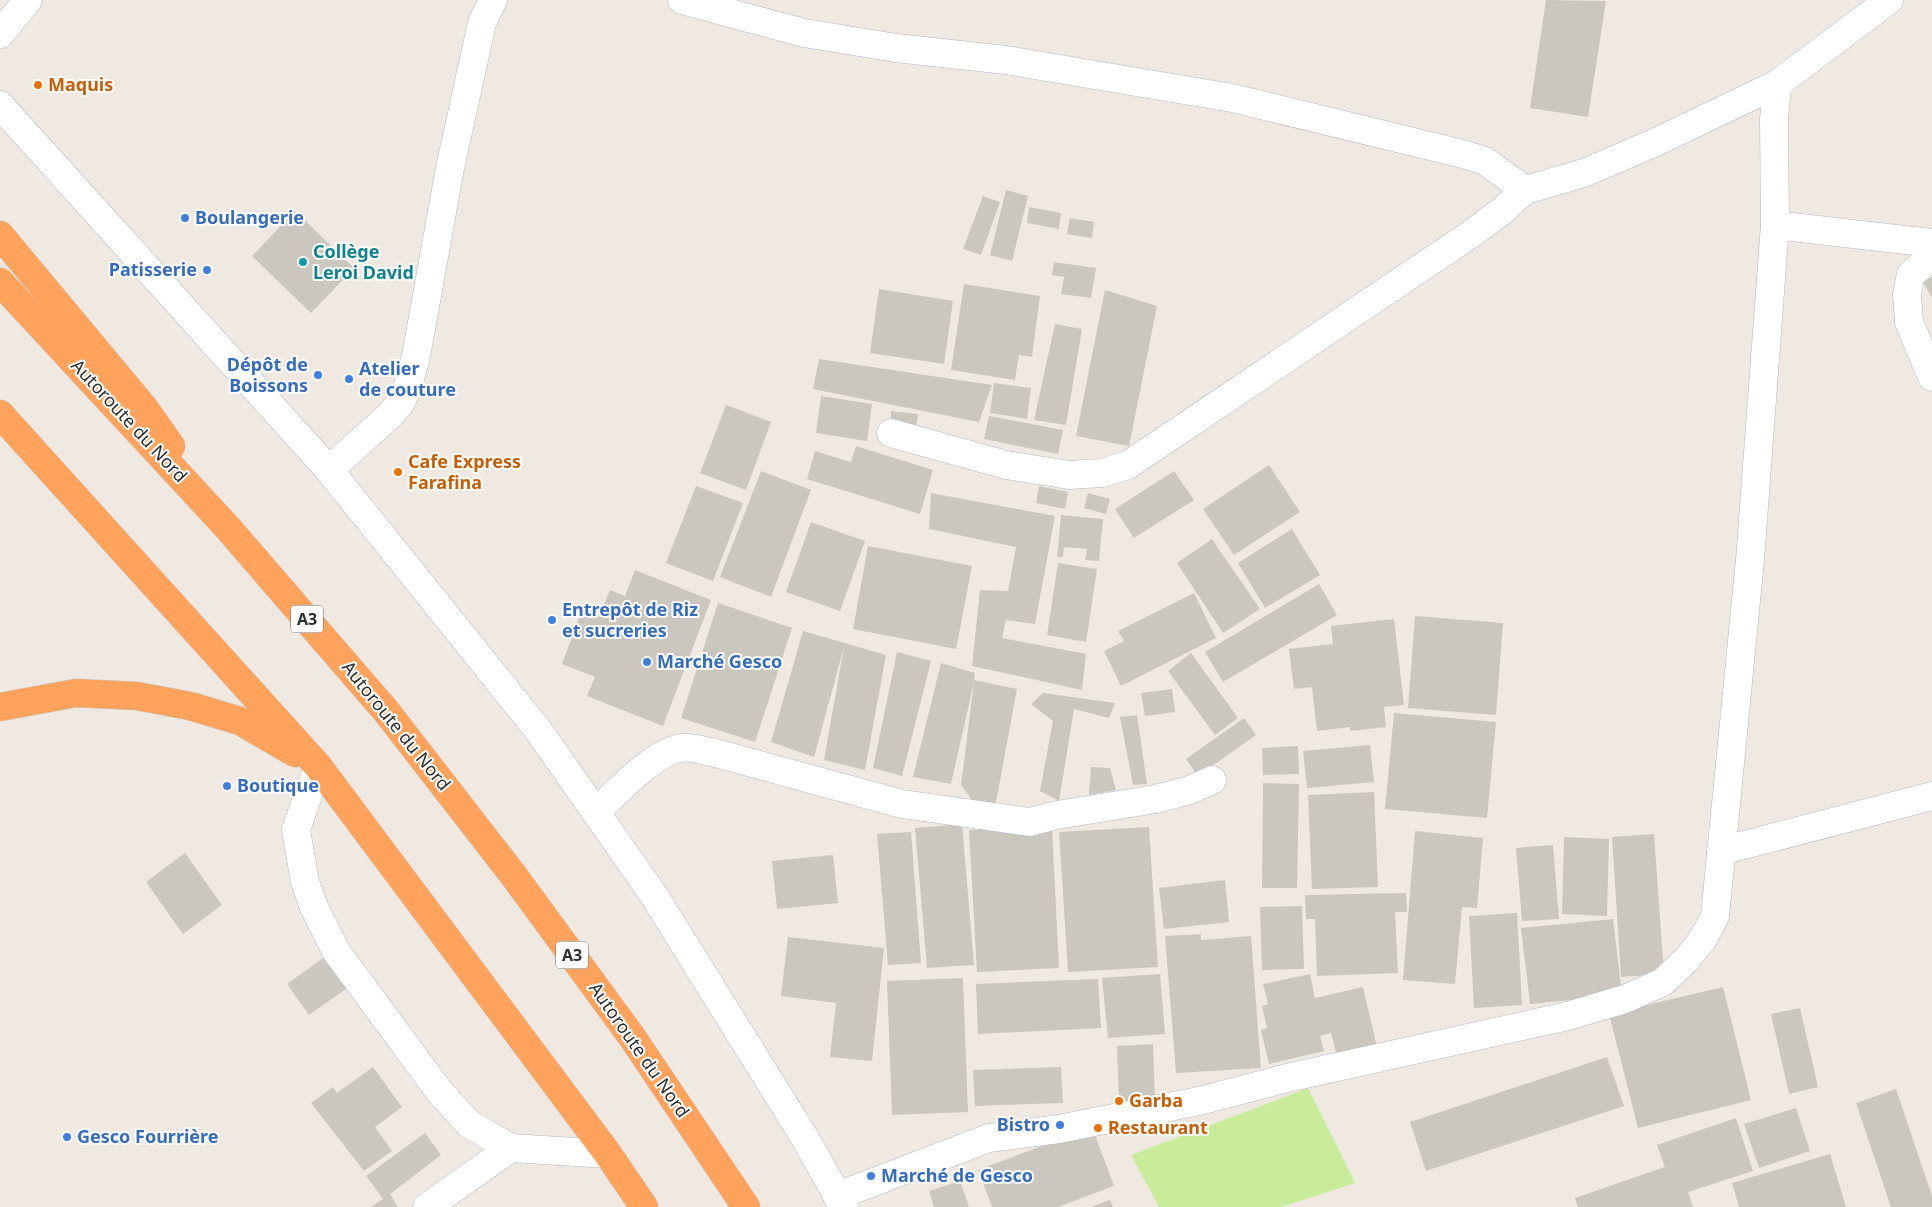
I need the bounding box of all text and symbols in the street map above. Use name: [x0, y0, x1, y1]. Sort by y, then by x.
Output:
place label: Maquis: [48, 72, 113, 96]
marker: Maquis: [32, 79, 44, 91]
place label: Boulangerie: [195, 205, 304, 229]
marker: Boulangerie: [179, 212, 191, 224]
place label: Collège Leroi David: [313, 239, 414, 284]
marker: Collège Leroi David: [297, 256, 309, 268]
place label: Patisserie: [109, 257, 197, 281]
marker: Patisserie: [201, 264, 213, 276]
place label: Dépôt de Boissons: [227, 352, 308, 397]
street label: Autoroute du Nord: [66, 354, 193, 487]
place label: Atelier de couture: [359, 356, 456, 401]
marker: Dépôt de Boissons: [312, 369, 324, 381]
marker: Atelier de couture: [343, 373, 355, 385]
place label: Cafe Express Farafina: [408, 449, 521, 494]
marker: Cafe Express Farafina: [392, 466, 404, 478]
place label: Entrepôt de Riz et sucreries: [562, 597, 698, 642]
road number: A3: [291, 606, 323, 632]
marker: Entrepôt de Riz et sucreries: [546, 614, 558, 626]
place label: Marché Gesco: [657, 649, 782, 673]
street label: Autoroute du Nord: [337, 656, 456, 795]
marker: Marché Gesco: [641, 656, 653, 668]
place label: Boutique: [237, 773, 319, 797]
marker: Boutique: [221, 780, 233, 792]
road number: A3: [556, 942, 588, 968]
street label: Autoroute du Nord: [584, 977, 696, 1122]
place label: Garba: [1129, 1088, 1183, 1112]
marker: Garba: [1113, 1095, 1125, 1107]
place label: Bistro: [997, 1112, 1050, 1136]
place label: Restaurant: [1108, 1115, 1208, 1139]
marker: Bistro: [1054, 1119, 1066, 1131]
marker: Restaurant: [1092, 1122, 1104, 1134]
place label: Gesco Fourrière: [77, 1124, 219, 1148]
marker: Gesco Fourrière: [61, 1131, 73, 1143]
place label: Marché de Gesco: [881, 1163, 1033, 1187]
marker: Marché de Gesco: [865, 1170, 877, 1182]

